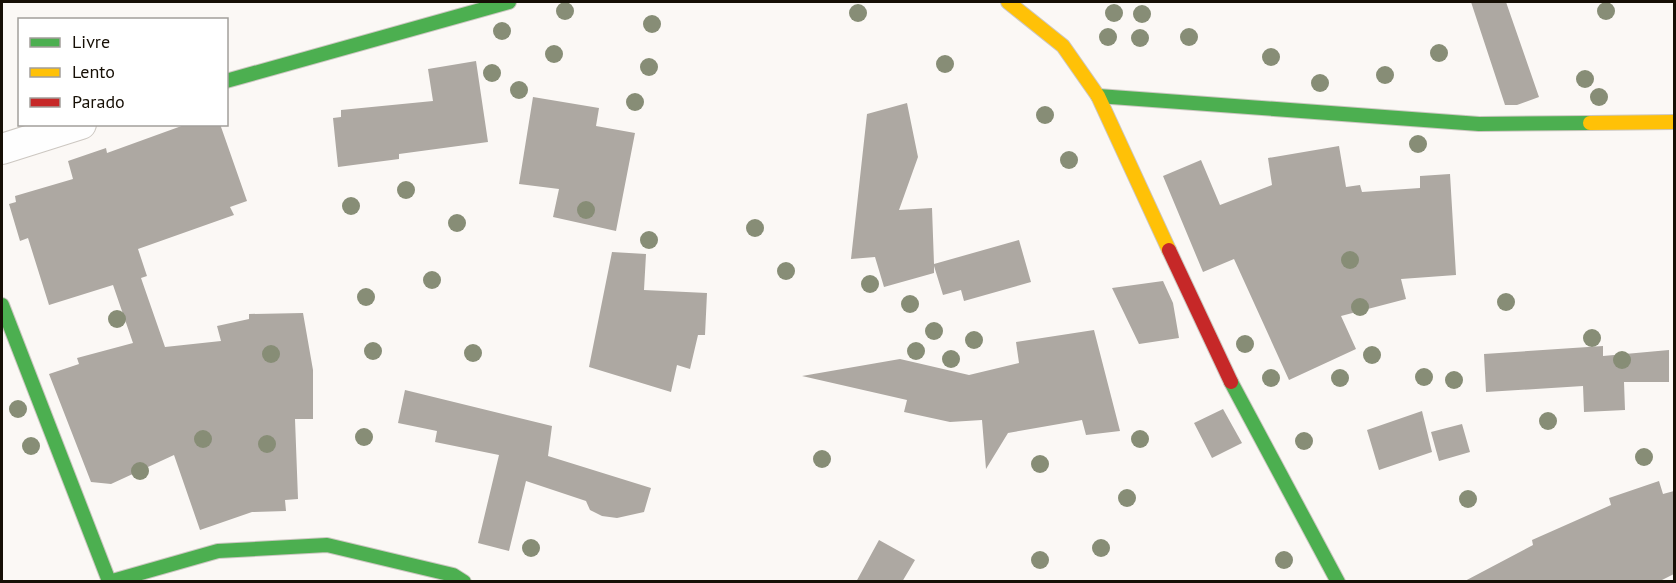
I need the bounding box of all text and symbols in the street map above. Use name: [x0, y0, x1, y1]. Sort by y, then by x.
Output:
legend: [18, 18, 228, 126]
text: Livre: [72, 30, 110, 53]
text: Lento: [72, 60, 115, 83]
text: Parado: [72, 90, 125, 113]

